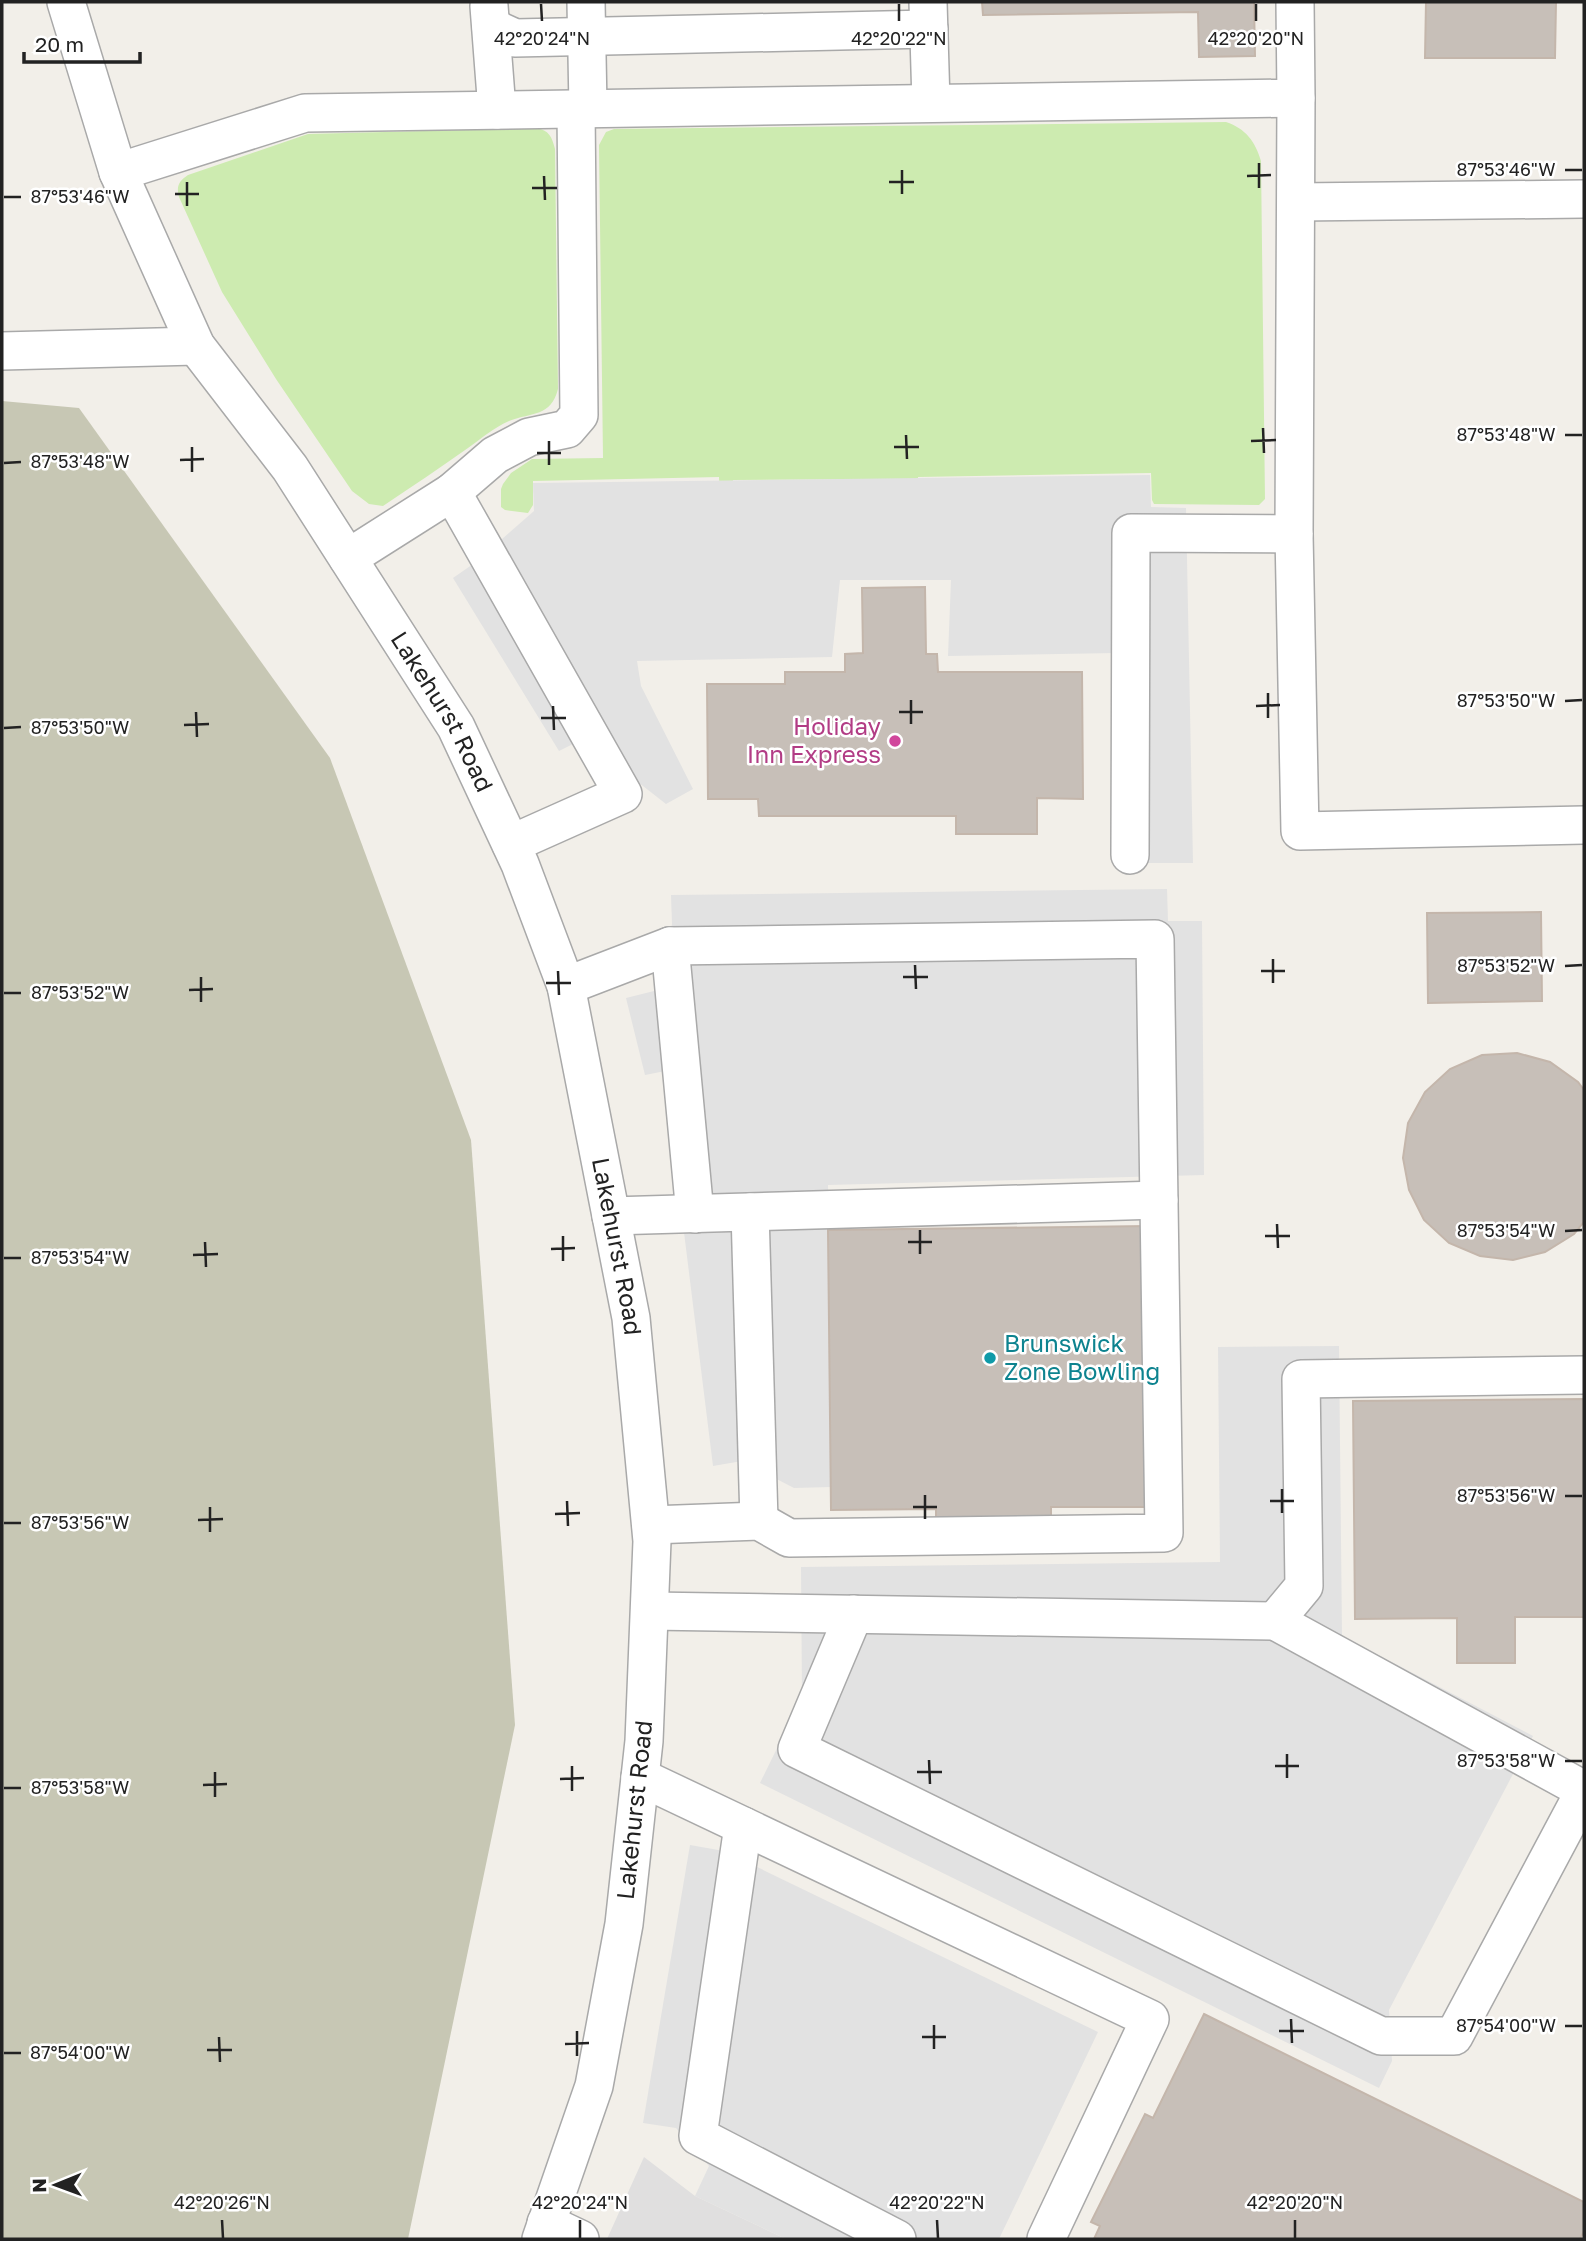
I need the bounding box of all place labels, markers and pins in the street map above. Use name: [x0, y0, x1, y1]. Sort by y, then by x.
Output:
place label: Holiday Inn Express: [747, 711, 881, 768]
marker: Holiday Inn Express: [887, 733, 903, 749]
place label: Brunswick Zone Bowling: [1004, 1328, 1160, 1385]
marker: Brunswick Zone Bowling: [982, 1350, 998, 1366]

